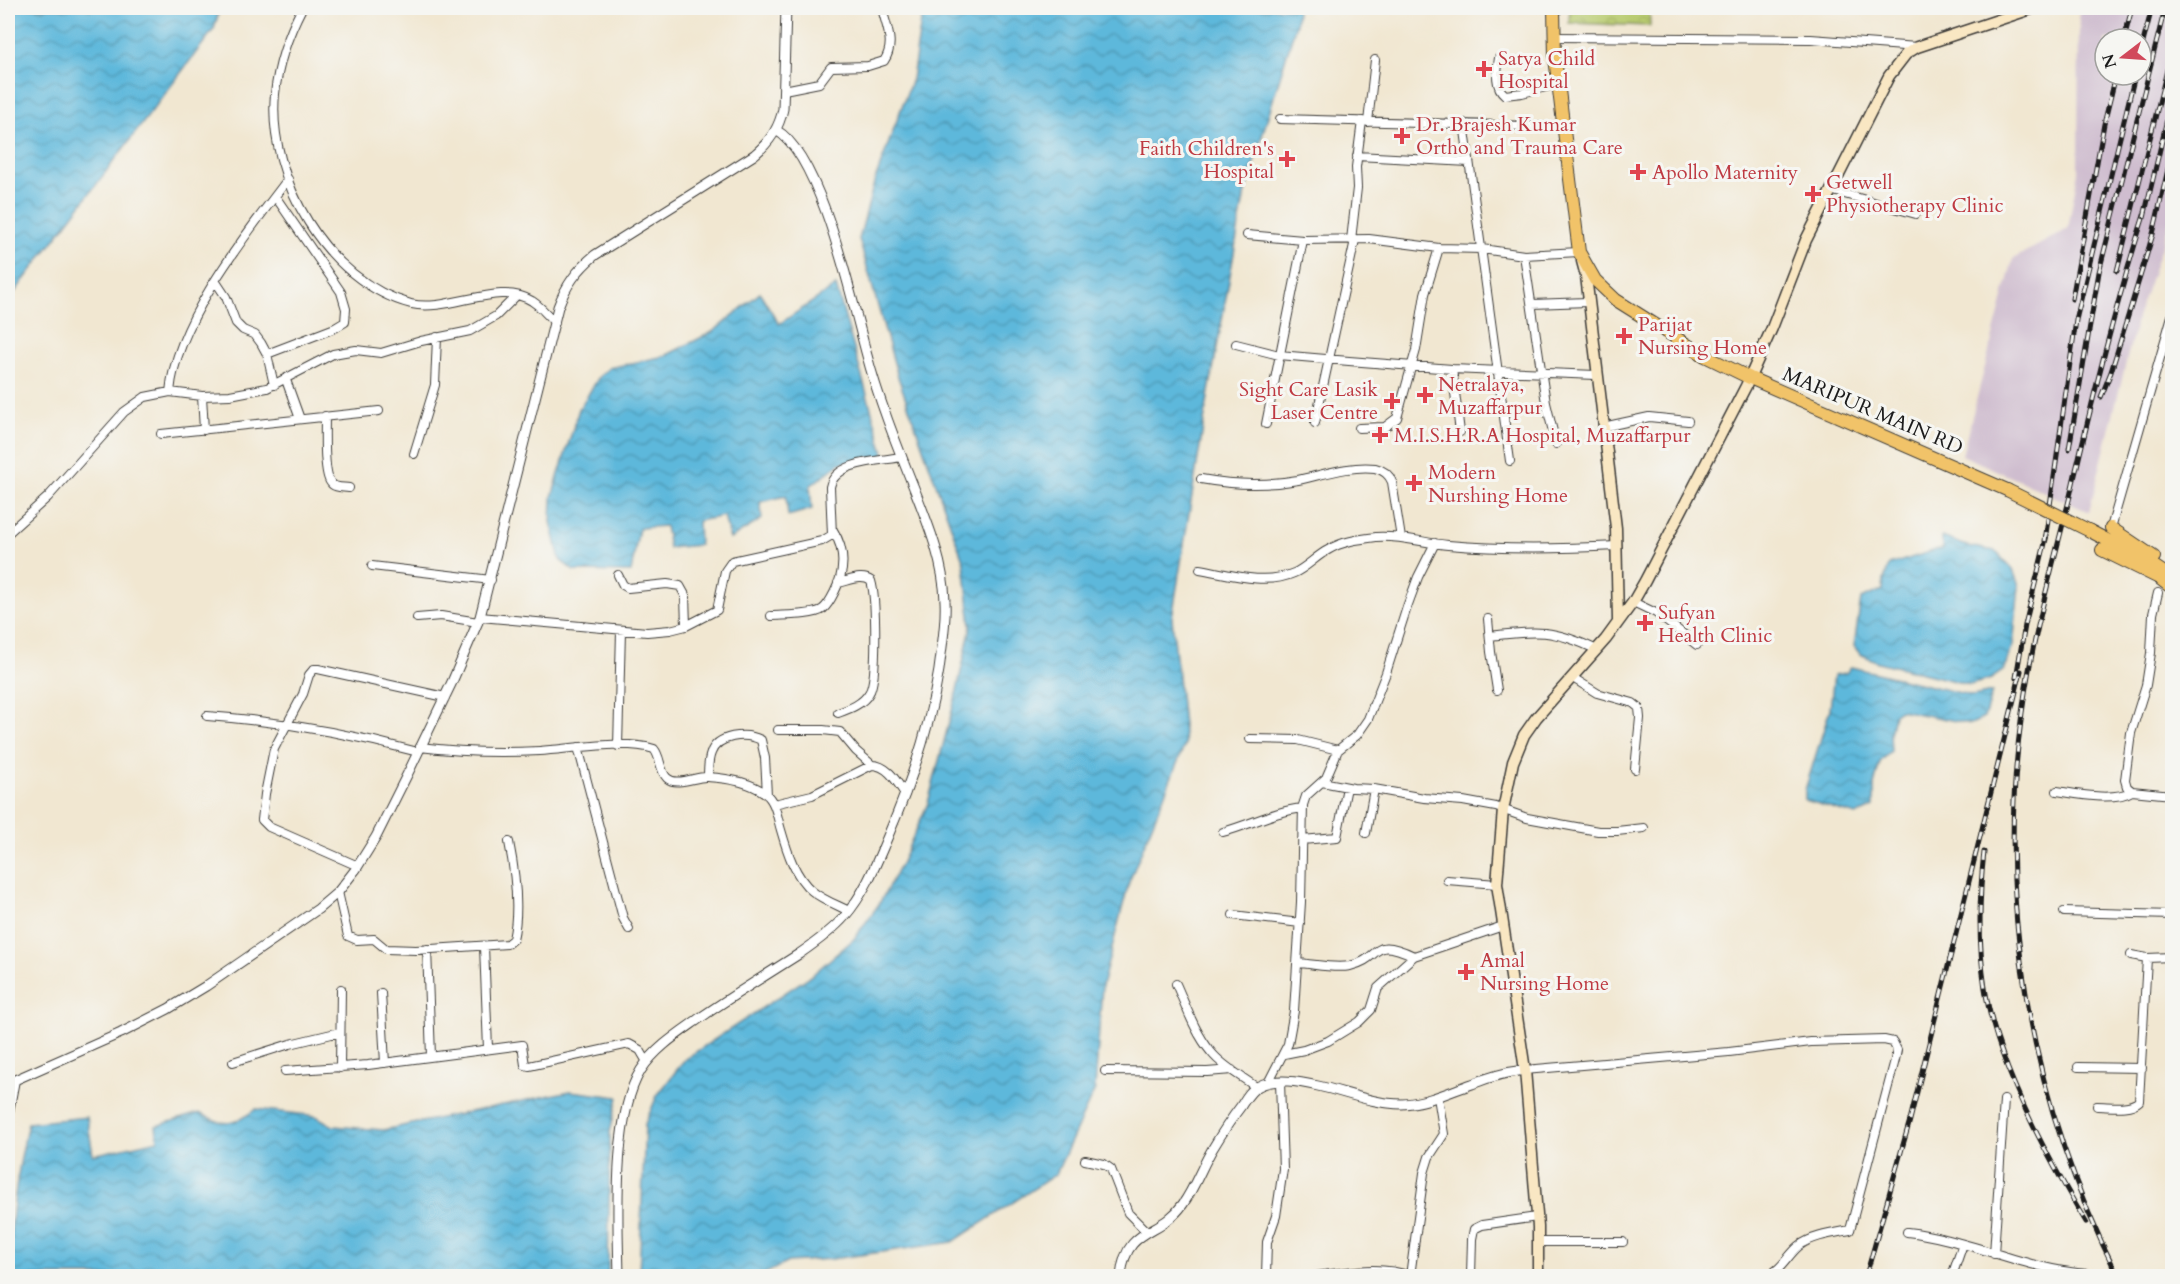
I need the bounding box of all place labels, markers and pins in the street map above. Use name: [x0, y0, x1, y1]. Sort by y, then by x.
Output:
place label: Satya Child Hospital: [1498, 45, 1596, 95]
marker: Satya Child Hospital: [1475, 60, 1493, 78]
place label: Dr. Brajesh Kumar Ortho and Trauma Care: [1416, 111, 1623, 161]
marker: Dr. Brajesh Kumar Ortho and Trauma Care: [1393, 127, 1411, 145]
place label: Faith Children's Hospital: [1139, 135, 1274, 185]
marker: Faith Children's Hospital: [1278, 150, 1296, 168]
place label: Apollo Maternity: [1652, 159, 1799, 186]
marker: Apollo Maternity: [1629, 163, 1647, 181]
place label: Getwell Physiotherapy Clinic: [1826, 169, 2004, 219]
marker: Getwell Physiotherapy Clinic: [1804, 185, 1822, 203]
place label: Parijat Nursing Home: [1638, 311, 1767, 361]
marker: Parijat Nursing Home: [1615, 327, 1633, 345]
place label: Netralaya, Muzaffarpur: [1438, 371, 1543, 421]
place label: Sight Care Lasik Laser Centre: [1239, 376, 1378, 426]
marker: Netralaya, Muzaffarpur: [1416, 386, 1434, 404]
marker: Sight Care Lasik Laser Centre: [1383, 392, 1401, 410]
place label: M.I.S.H.R.A Hospital, Muzaffarpur: [1394, 422, 1691, 449]
marker: M.I.S.H.R.A Hospital, Muzaffarpur: [1371, 426, 1389, 444]
place label: Modern Nurshing Home: [1428, 459, 1568, 509]
marker: Modern Nurshing Home: [1405, 474, 1423, 492]
place label: Sufyan Health Clinic: [1658, 599, 1772, 649]
marker: Sufyan Health Clinic: [1636, 614, 1654, 632]
place label: Amal Nursing Home: [1480, 947, 1609, 997]
marker: Amal Nursing Home: [1457, 963, 1475, 981]

